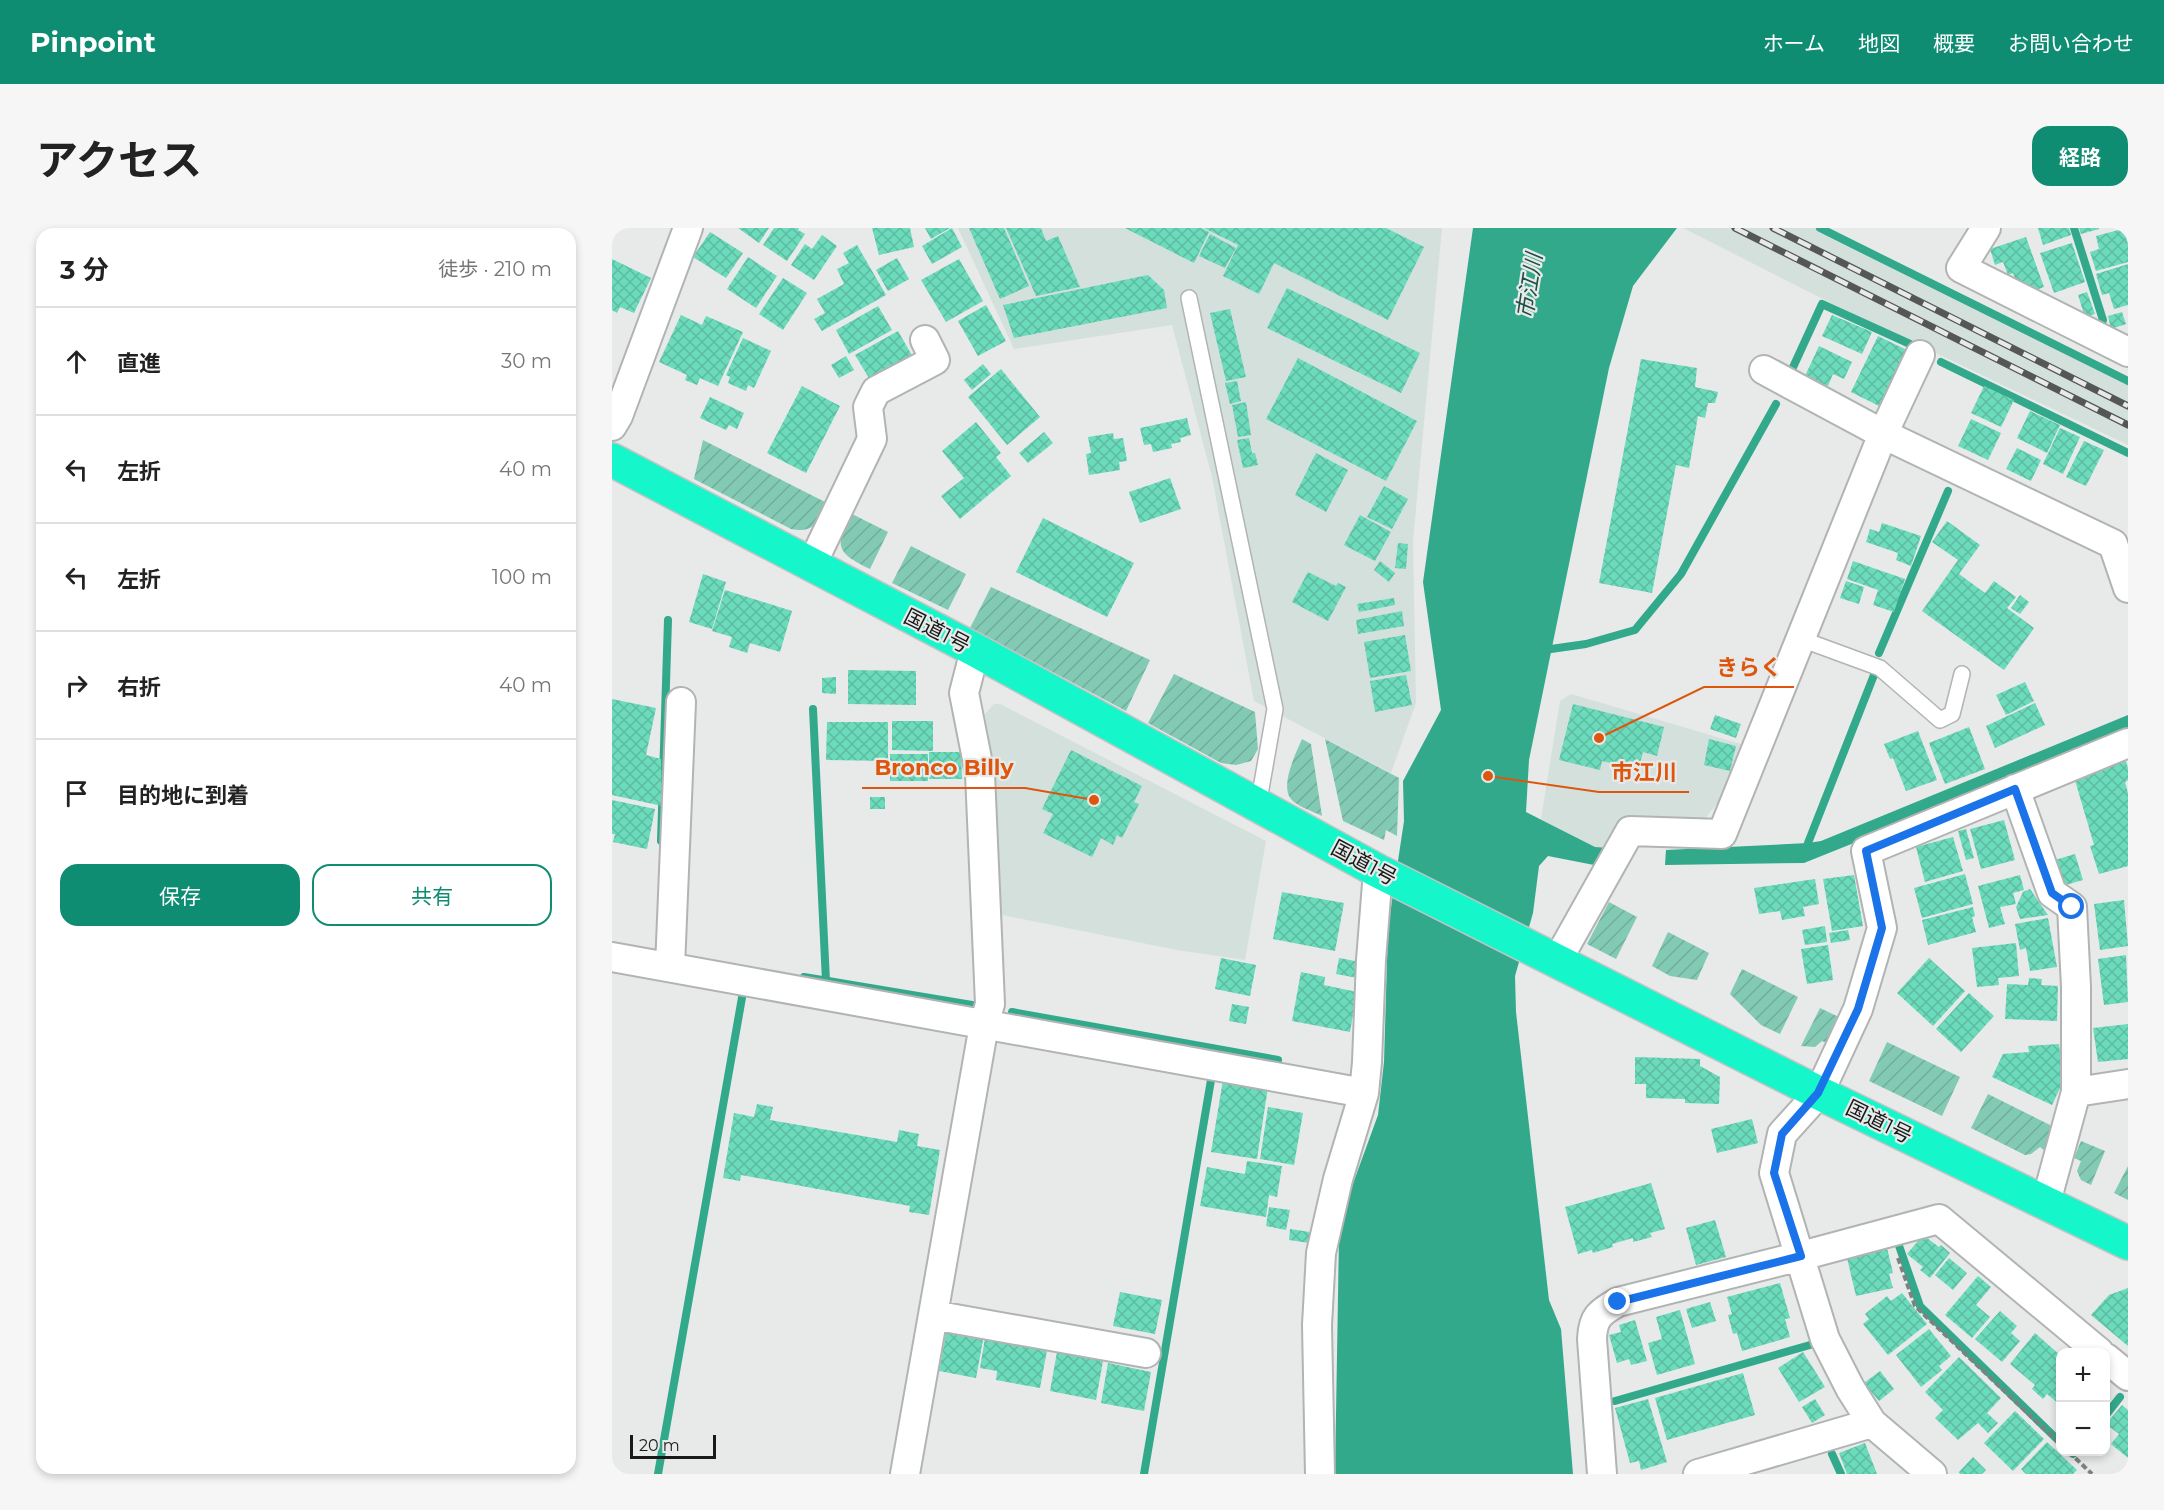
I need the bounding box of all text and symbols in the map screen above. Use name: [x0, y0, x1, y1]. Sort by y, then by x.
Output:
text: Pinpoint: [30, 25, 156, 59]
text: ホーム: [1763, 31, 1825, 56]
text: 地図: [1858, 31, 1900, 56]
text: 概要: [1933, 31, 1975, 56]
text: お問い合わせ: [2008, 31, 2134, 56]
button: 経路: [2032, 126, 2128, 186]
text: アクセス: [36, 134, 202, 186]
water label: 市江川: [1511, 249, 1548, 321]
text: 3 分: [60, 254, 109, 286]
text: 徒歩 · 210 m: [438, 257, 552, 281]
icon: ahead: [60, 345, 93, 378]
text: 30 m: [501, 349, 552, 373]
text: 直進: [117, 350, 161, 377]
icon: left: [60, 453, 93, 486]
text: 40 m: [499, 457, 552, 481]
text: 左折: [117, 458, 161, 485]
icon: left: [60, 561, 93, 594]
text: 100 m: [492, 565, 552, 589]
text: 左折: [117, 566, 161, 593]
street label: 国道1号: [900, 603, 974, 658]
callout: きらく: [1704, 647, 1794, 687]
text: きらく: [1716, 654, 1782, 681]
icon: right: [60, 669, 93, 702]
text: 40 m: [499, 673, 552, 697]
text: 右折: [117, 674, 161, 701]
callout: Bronco Billy: [862, 748, 1025, 788]
callout: 市江川: [1599, 752, 1689, 792]
text: Bronco Billy: [874, 754, 1014, 781]
text: 市江川: [1611, 759, 1677, 786]
icon: arrive: [60, 777, 93, 810]
text: 目的地に到着: [117, 782, 249, 809]
street label: 国道1号: [1327, 835, 1401, 890]
button: 保存: [60, 864, 300, 926]
button: 共有: [312, 864, 552, 926]
route start: [2058, 893, 2084, 919]
street label: 国道1号: [1842, 1095, 1916, 1148]
route end: [1604, 1288, 1630, 1314]
map controls: [2056, 1348, 2110, 1456]
button: +: [2056, 1348, 2110, 1402]
button: −: [2056, 1402, 2110, 1456]
scale bar: [630, 1432, 716, 1460]
text: 20 m: [639, 1436, 680, 1455]

